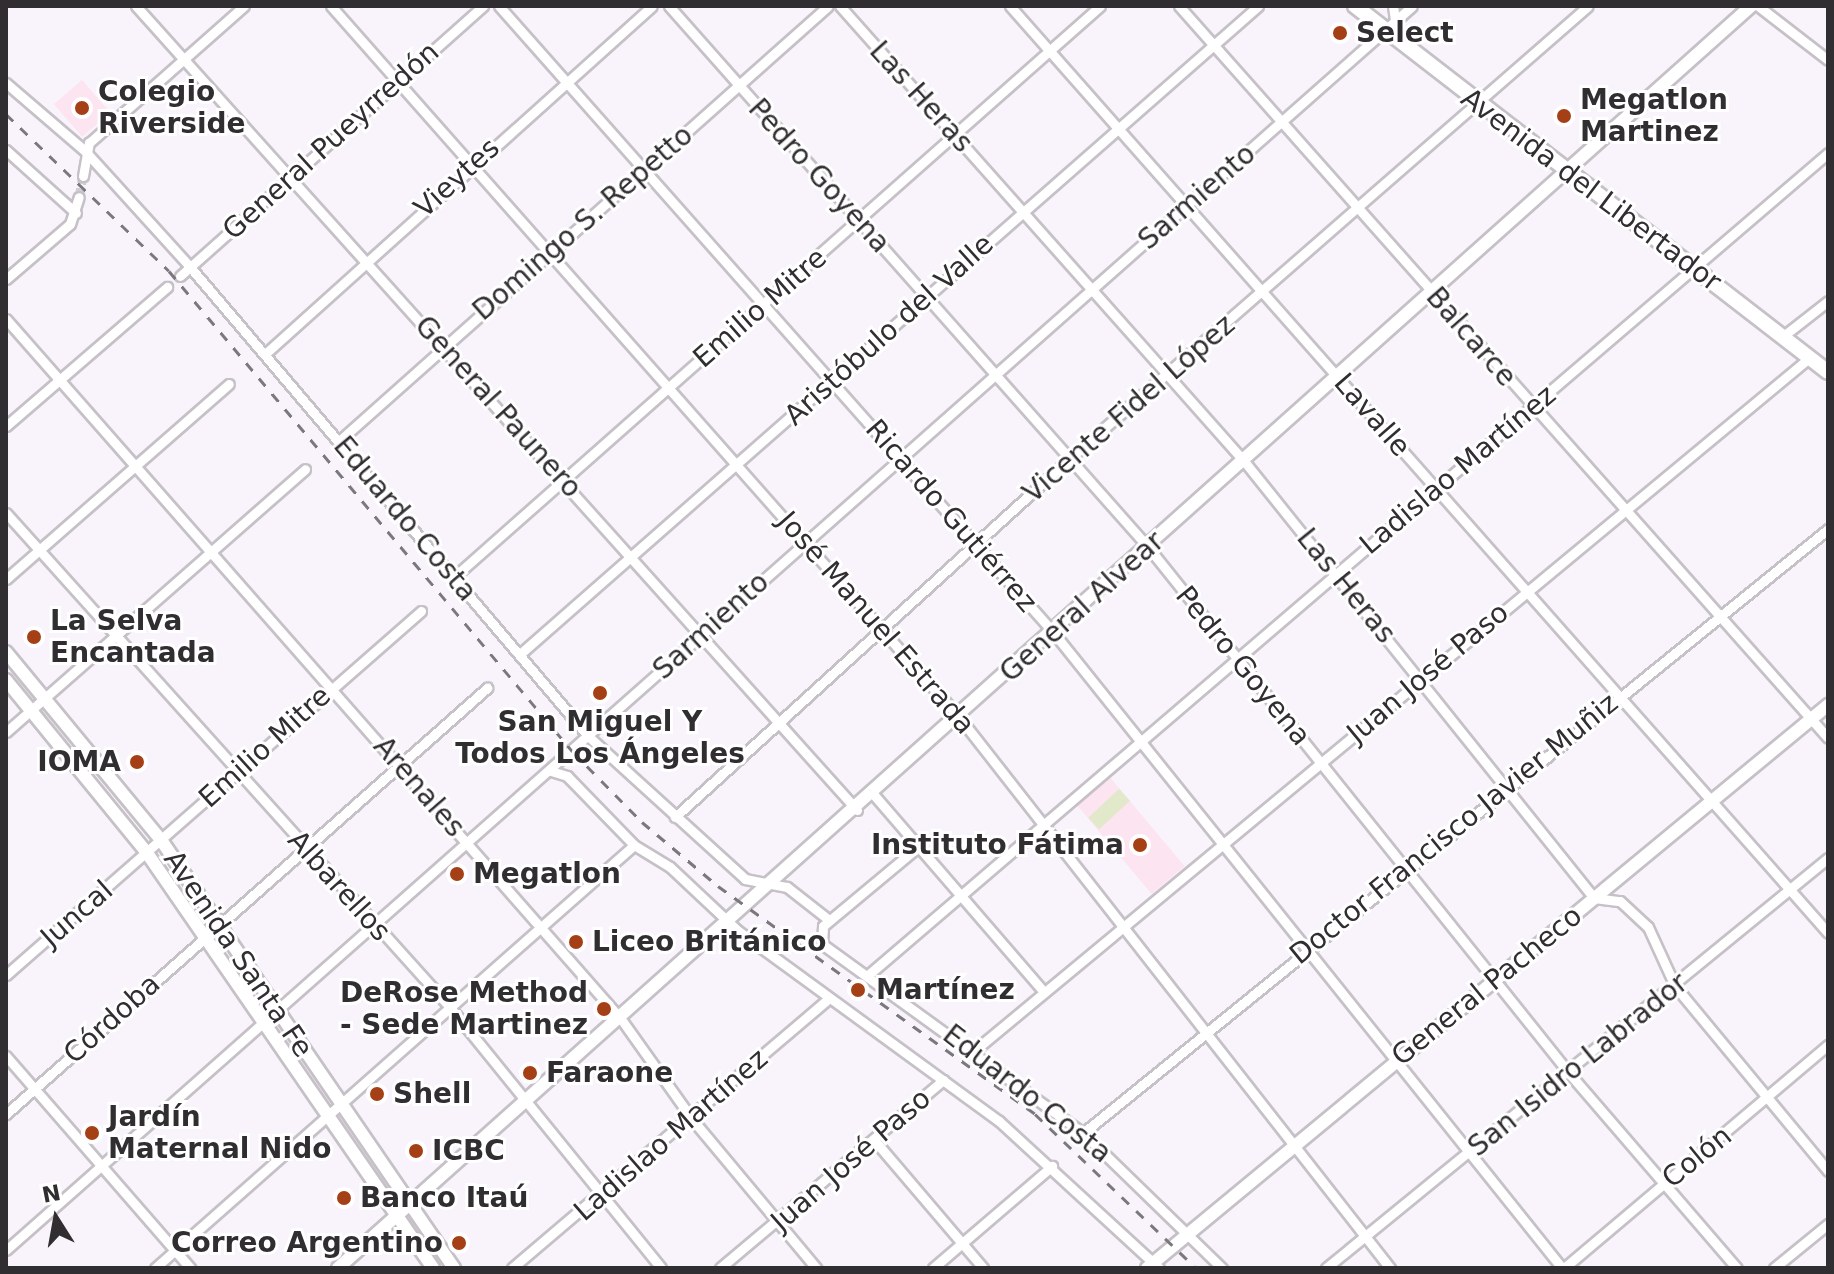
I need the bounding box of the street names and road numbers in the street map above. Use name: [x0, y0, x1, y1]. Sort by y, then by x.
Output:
street label: General Pueyrredón: [216, 35, 446, 247]
street label: Las Heras: [862, 35, 980, 159]
street label: Avenida del Libertador: [1454, 81, 1728, 299]
street label: Pedro Goyena: [741, 92, 897, 260]
street label: Domingo S. Repetto: [466, 118, 700, 328]
street label: Vieytes: [408, 131, 506, 225]
street label: Sarmiento: [1132, 137, 1262, 257]
street label: Aristóbulo del Valle: [778, 227, 1000, 433]
street label: Emilio Mitre: [687, 241, 833, 375]
street label: Balcarce: [1419, 281, 1523, 393]
street label: Vicente Fidel López: [1016, 308, 1242, 510]
street label: General Paunero: [408, 309, 588, 505]
street label: Lavalle: [1327, 367, 1417, 463]
street label: Ladislao Martínez: [1353, 378, 1563, 562]
street label: Ricardo Gutiérrez: [858, 413, 1044, 619]
street label: Eduardo Costa: [326, 430, 484, 608]
street label: José Manuel Estrada: [770, 505, 982, 741]
street label: Las Heras: [1290, 522, 1402, 650]
street label: General Alvear: [993, 525, 1171, 689]
street label: Sarmiento: [646, 565, 776, 687]
street label: Pedro Goyena: [1168, 580, 1318, 752]
street label: Juan José Paso: [1340, 596, 1516, 750]
street label: Emilio Mitre: [192, 679, 338, 815]
street label: Doctor Francisco Javier Muñiz: [1283, 686, 1625, 972]
street label: Arenales: [366, 730, 472, 844]
street label: Albarellos: [281, 824, 397, 948]
street label: Avenida Santa Fe: [156, 844, 320, 1064]
street label: Juncal: [34, 874, 120, 954]
street label: General Pacheco: [1385, 899, 1589, 1073]
street label: San Isidro Labrador: [1462, 966, 1694, 1164]
street label: Córdoba: [57, 967, 167, 1071]
street label: Eduardo Costa: [936, 1018, 1118, 1170]
street label: Ladislao Martínez: [567, 1042, 775, 1228]
street label: Juan José Paso: [764, 1082, 938, 1238]
street label: Colón: [1656, 1119, 1738, 1195]

